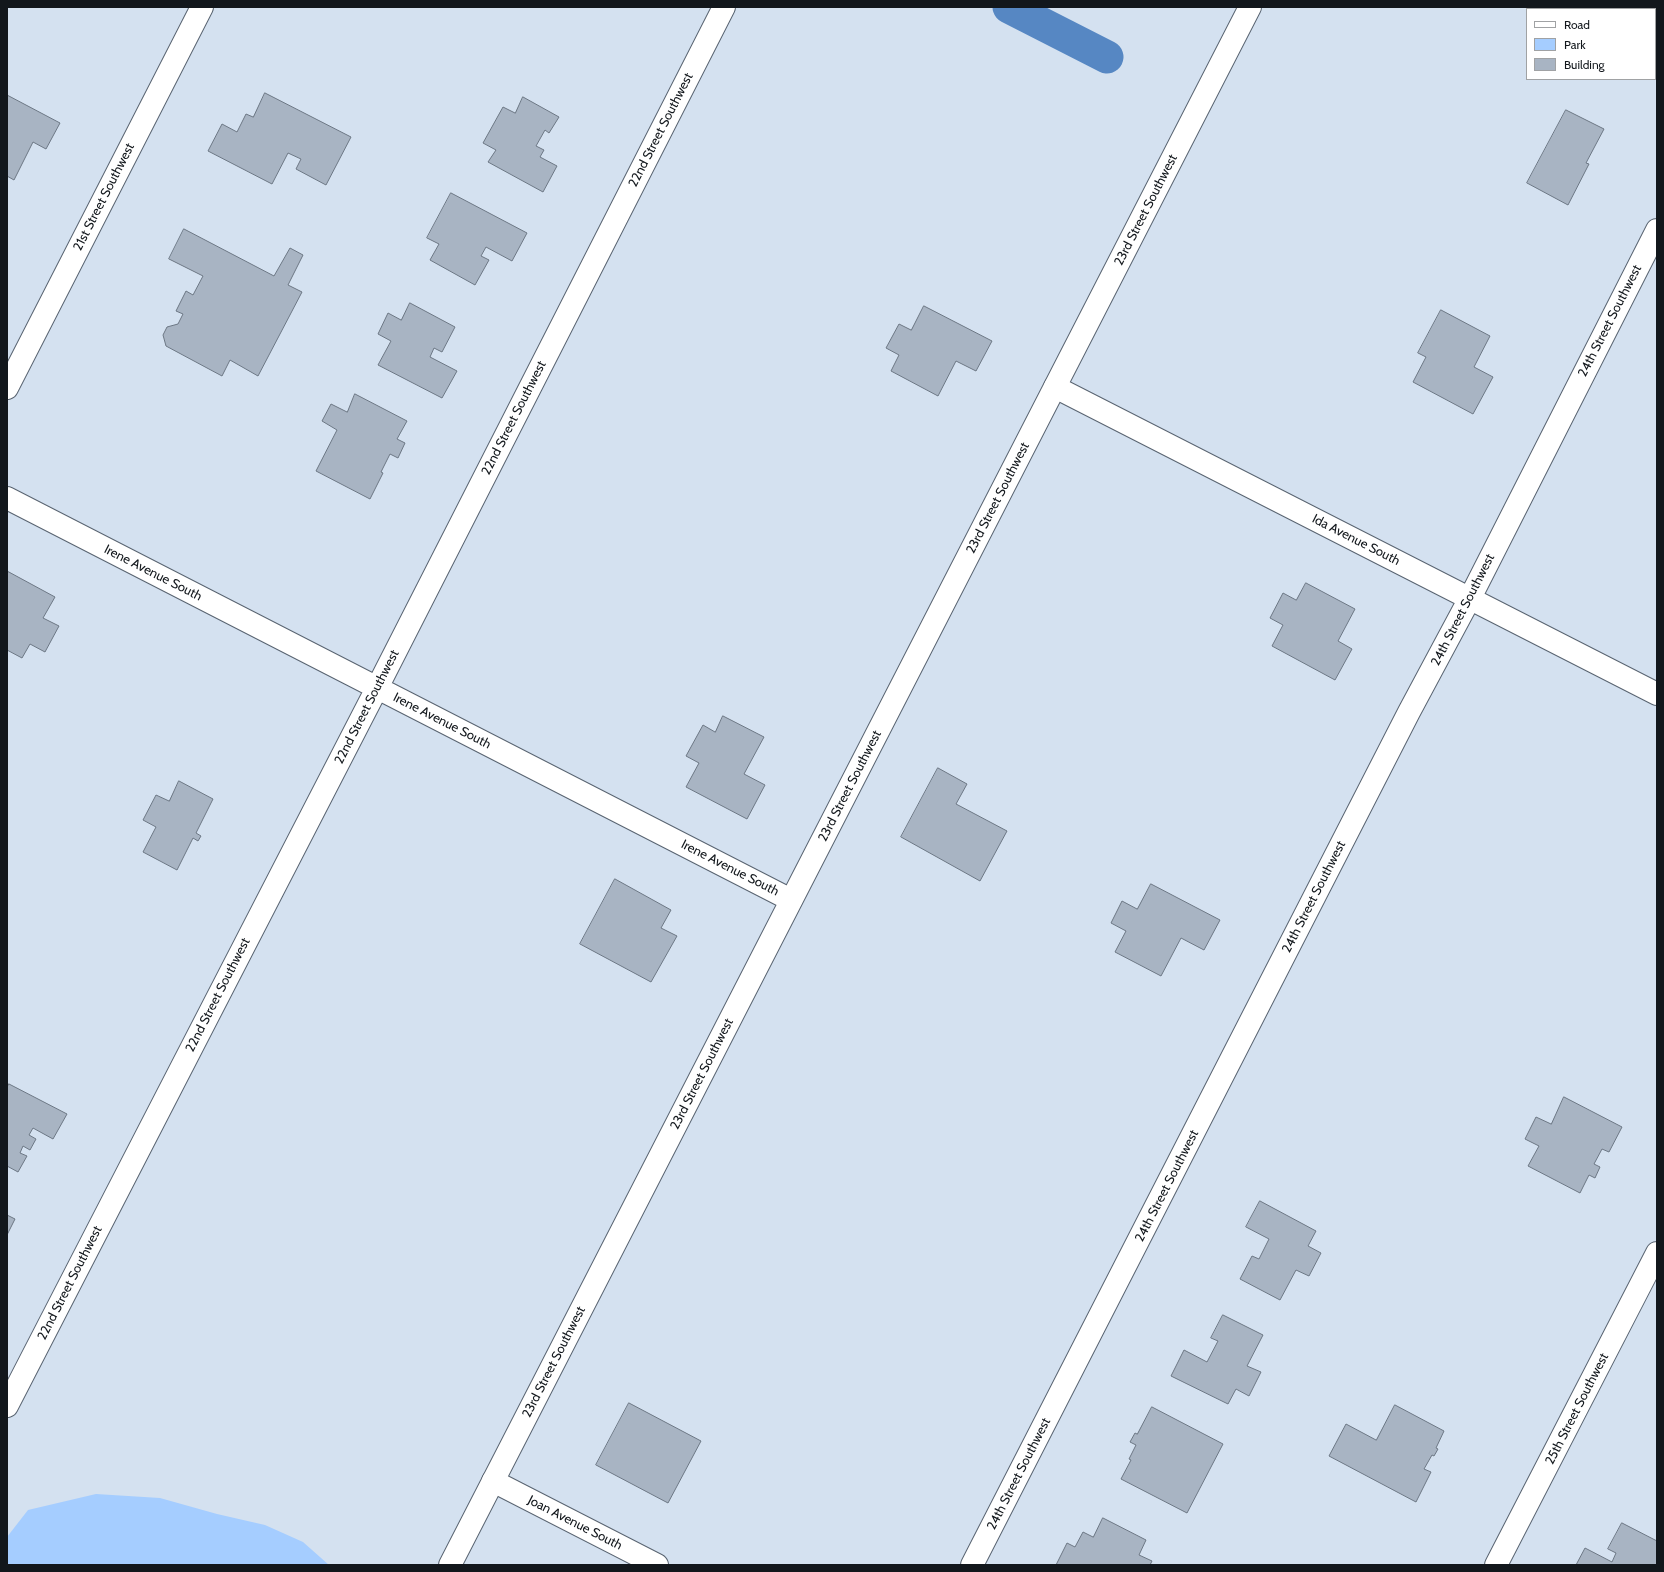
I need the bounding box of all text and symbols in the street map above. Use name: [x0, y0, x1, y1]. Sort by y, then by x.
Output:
legend: [1526, 8, 1656, 80]
text: Road: [1564, 17, 1590, 32]
text: Park: [1564, 37, 1586, 52]
text: Building: [1564, 57, 1605, 72]
street label: 22nd Street Southwest: [625, 70, 697, 190]
street label: 21st Street Southwest: [70, 141, 138, 253]
street label: 23rd Street Southwest: [1111, 152, 1181, 268]
street label: 24th Street Southwest: [1575, 262, 1645, 380]
street label: 22nd Street Southwest: [478, 358, 550, 478]
street label: 23rd Street Southwest: [963, 440, 1033, 556]
street label: Ida Avenue South: [1309, 511, 1403, 569]
street label: Irene Avenue South: [101, 542, 205, 604]
street label: 24th Street Southwest: [1428, 551, 1498, 669]
street label: 22nd Street Southwest: [331, 647, 403, 767]
street label: Irene Avenue South: [390, 690, 494, 752]
street label: 23rd Street Southwest: [815, 728, 885, 844]
street label: Irene Avenue South: [678, 837, 782, 899]
street label: 24th Street Southwest: [1279, 838, 1349, 956]
street label: 22nd Street Southwest: [182, 935, 254, 1055]
street label: 23rd Street Southwest: [667, 1016, 737, 1132]
street label: 24th Street Southwest: [1132, 1127, 1202, 1245]
street label: 22nd Street Southwest: [34, 1223, 106, 1343]
street label: 23rd Street Southwest: [519, 1304, 589, 1420]
street label: 25th Street Southwest: [1542, 1351, 1612, 1467]
street label: 24th Street Southwest: [984, 1415, 1054, 1533]
street label: Joan Avenue South: [525, 1492, 625, 1554]

